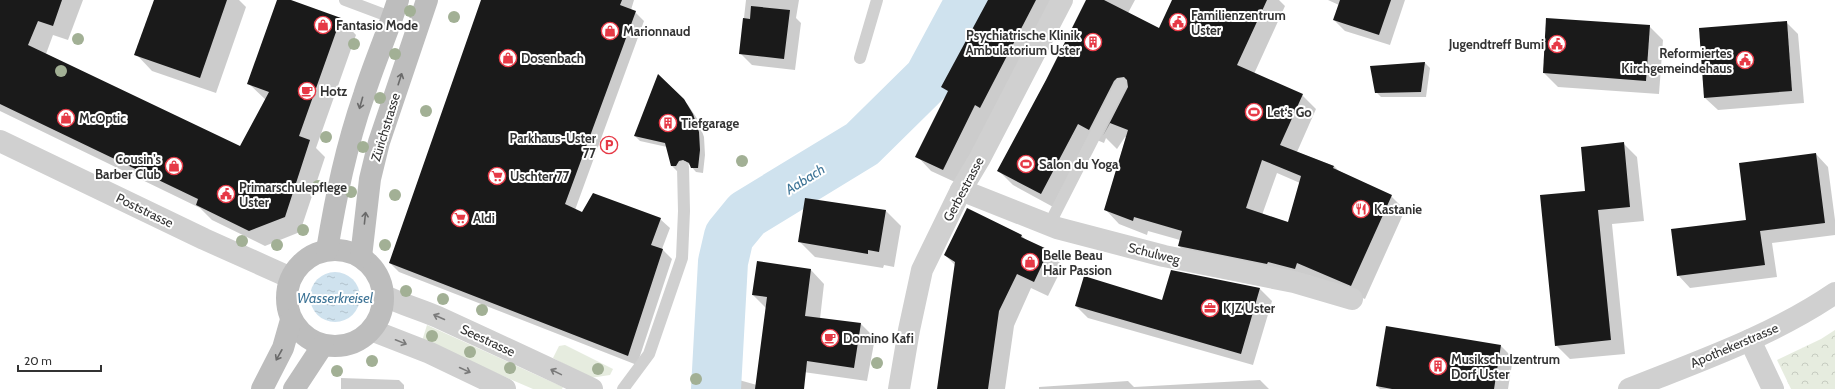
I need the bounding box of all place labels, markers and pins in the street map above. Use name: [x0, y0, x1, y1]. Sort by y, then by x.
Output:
place label: Familienzentrum Uster: [1191, 7, 1286, 38]
public building icon: Familienzentrum Uster: [1168, 12, 1188, 32]
shop icon: Fantasio Mode: [313, 15, 333, 35]
place label: Fantasio Mode: [336, 17, 418, 33]
shop icon: Marionnaud: [600, 21, 620, 41]
place label: Marionnaud: [623, 23, 690, 39]
place label: Psychiatrische Klinik Ambulatorium Uster: [965, 27, 1081, 58]
building icon: Psychiatrische Klinik Ambulatorium Uster: [1083, 32, 1103, 52]
public building icon: Jugendtreff Bumi: [1547, 34, 1567, 54]
place label: Jugendtreff Bumi: [1448, 36, 1544, 52]
place label: Reformiertes Kirchgemeindehaus: [1621, 45, 1732, 76]
shop icon: Dosenbach: [498, 48, 518, 68]
place label: Dosenbach: [521, 50, 584, 66]
public building icon: Reformiertes Kirchgemeindehaus: [1735, 50, 1755, 70]
cafe icon: Hotz: [297, 81, 317, 101]
place label: Hotz: [320, 83, 347, 99]
sports icon: Let‘s Go: [1244, 102, 1264, 122]
place label: Let‘s Go: [1267, 104, 1312, 120]
shop icon: McOptic: [56, 108, 76, 128]
place label: McOptic: [79, 110, 126, 126]
building icon: Tiefgarage: [658, 113, 678, 133]
place label: Tiefgarage: [681, 115, 739, 131]
place label: Parkhaus-Uster 77: [510, 130, 597, 161]
parking icon: Parkhaus-Uster 77: [599, 135, 619, 155]
place label: Cousin's Barber Club: [95, 151, 162, 182]
sports icon: Salon du Yoga: [1016, 154, 1036, 174]
shop icon: Cousin's Barber Club: [164, 156, 184, 176]
place label: Salon du Yoga: [1039, 156, 1119, 172]
supermarket icon: Uschter 77: [487, 166, 507, 186]
place label: Uschter 77: [510, 168, 570, 184]
place label: Primarschulepflege Uster: [239, 179, 347, 210]
public building icon: Primarschulepflege Uster: [216, 184, 236, 204]
restaurant icon: Kastanie: [1351, 199, 1371, 219]
place label: Kastanie: [1374, 201, 1422, 217]
supermarket icon: Aldi: [450, 208, 470, 228]
place label: Aldi: [473, 210, 495, 226]
place label: Belle Beau Hair Passion: [1043, 247, 1112, 278]
shop icon: Belle Beau Hair Passion: [1020, 252, 1040, 272]
office icon: KJZ Uster: [1200, 298, 1220, 318]
place label: KJZ Uster: [1223, 300, 1276, 316]
cafe icon: Domino Kafi: [820, 328, 840, 348]
place label: Domino Kafi: [843, 330, 914, 346]
place label: Musikschulzentrum Dorf Uster: [1451, 351, 1560, 382]
building icon: Musikschulzentrum Dorf Uster: [1428, 356, 1448, 376]

